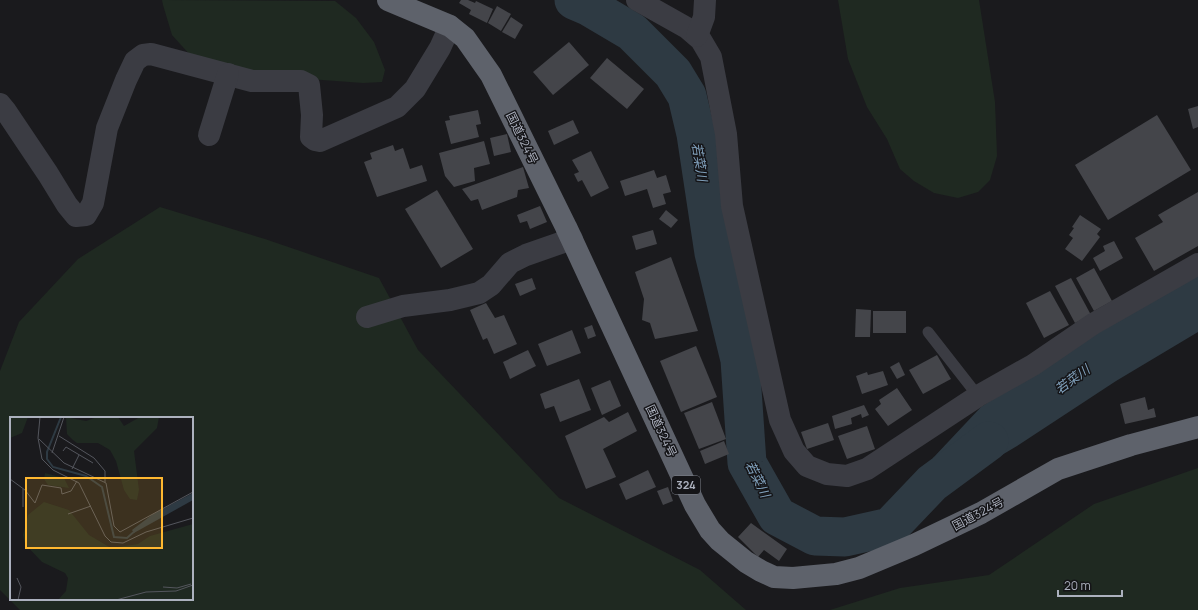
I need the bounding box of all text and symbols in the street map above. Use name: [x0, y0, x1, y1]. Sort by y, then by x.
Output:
street label: 国道324号: [502, 109, 542, 167]
water label: 若菜川: [688, 141, 712, 185]
water label: 若菜川: [1051, 359, 1095, 398]
street label: 国道324号: [642, 402, 681, 460]
inset map: [10, 417, 193, 600]
water label: 若菜川: [741, 458, 776, 502]
road number: 324: [672, 476, 700, 494]
street label: 国道324号: [949, 493, 1007, 534]
scale bar: [1058, 572, 1122, 598]
text: 20 m: [1064, 577, 1091, 594]

